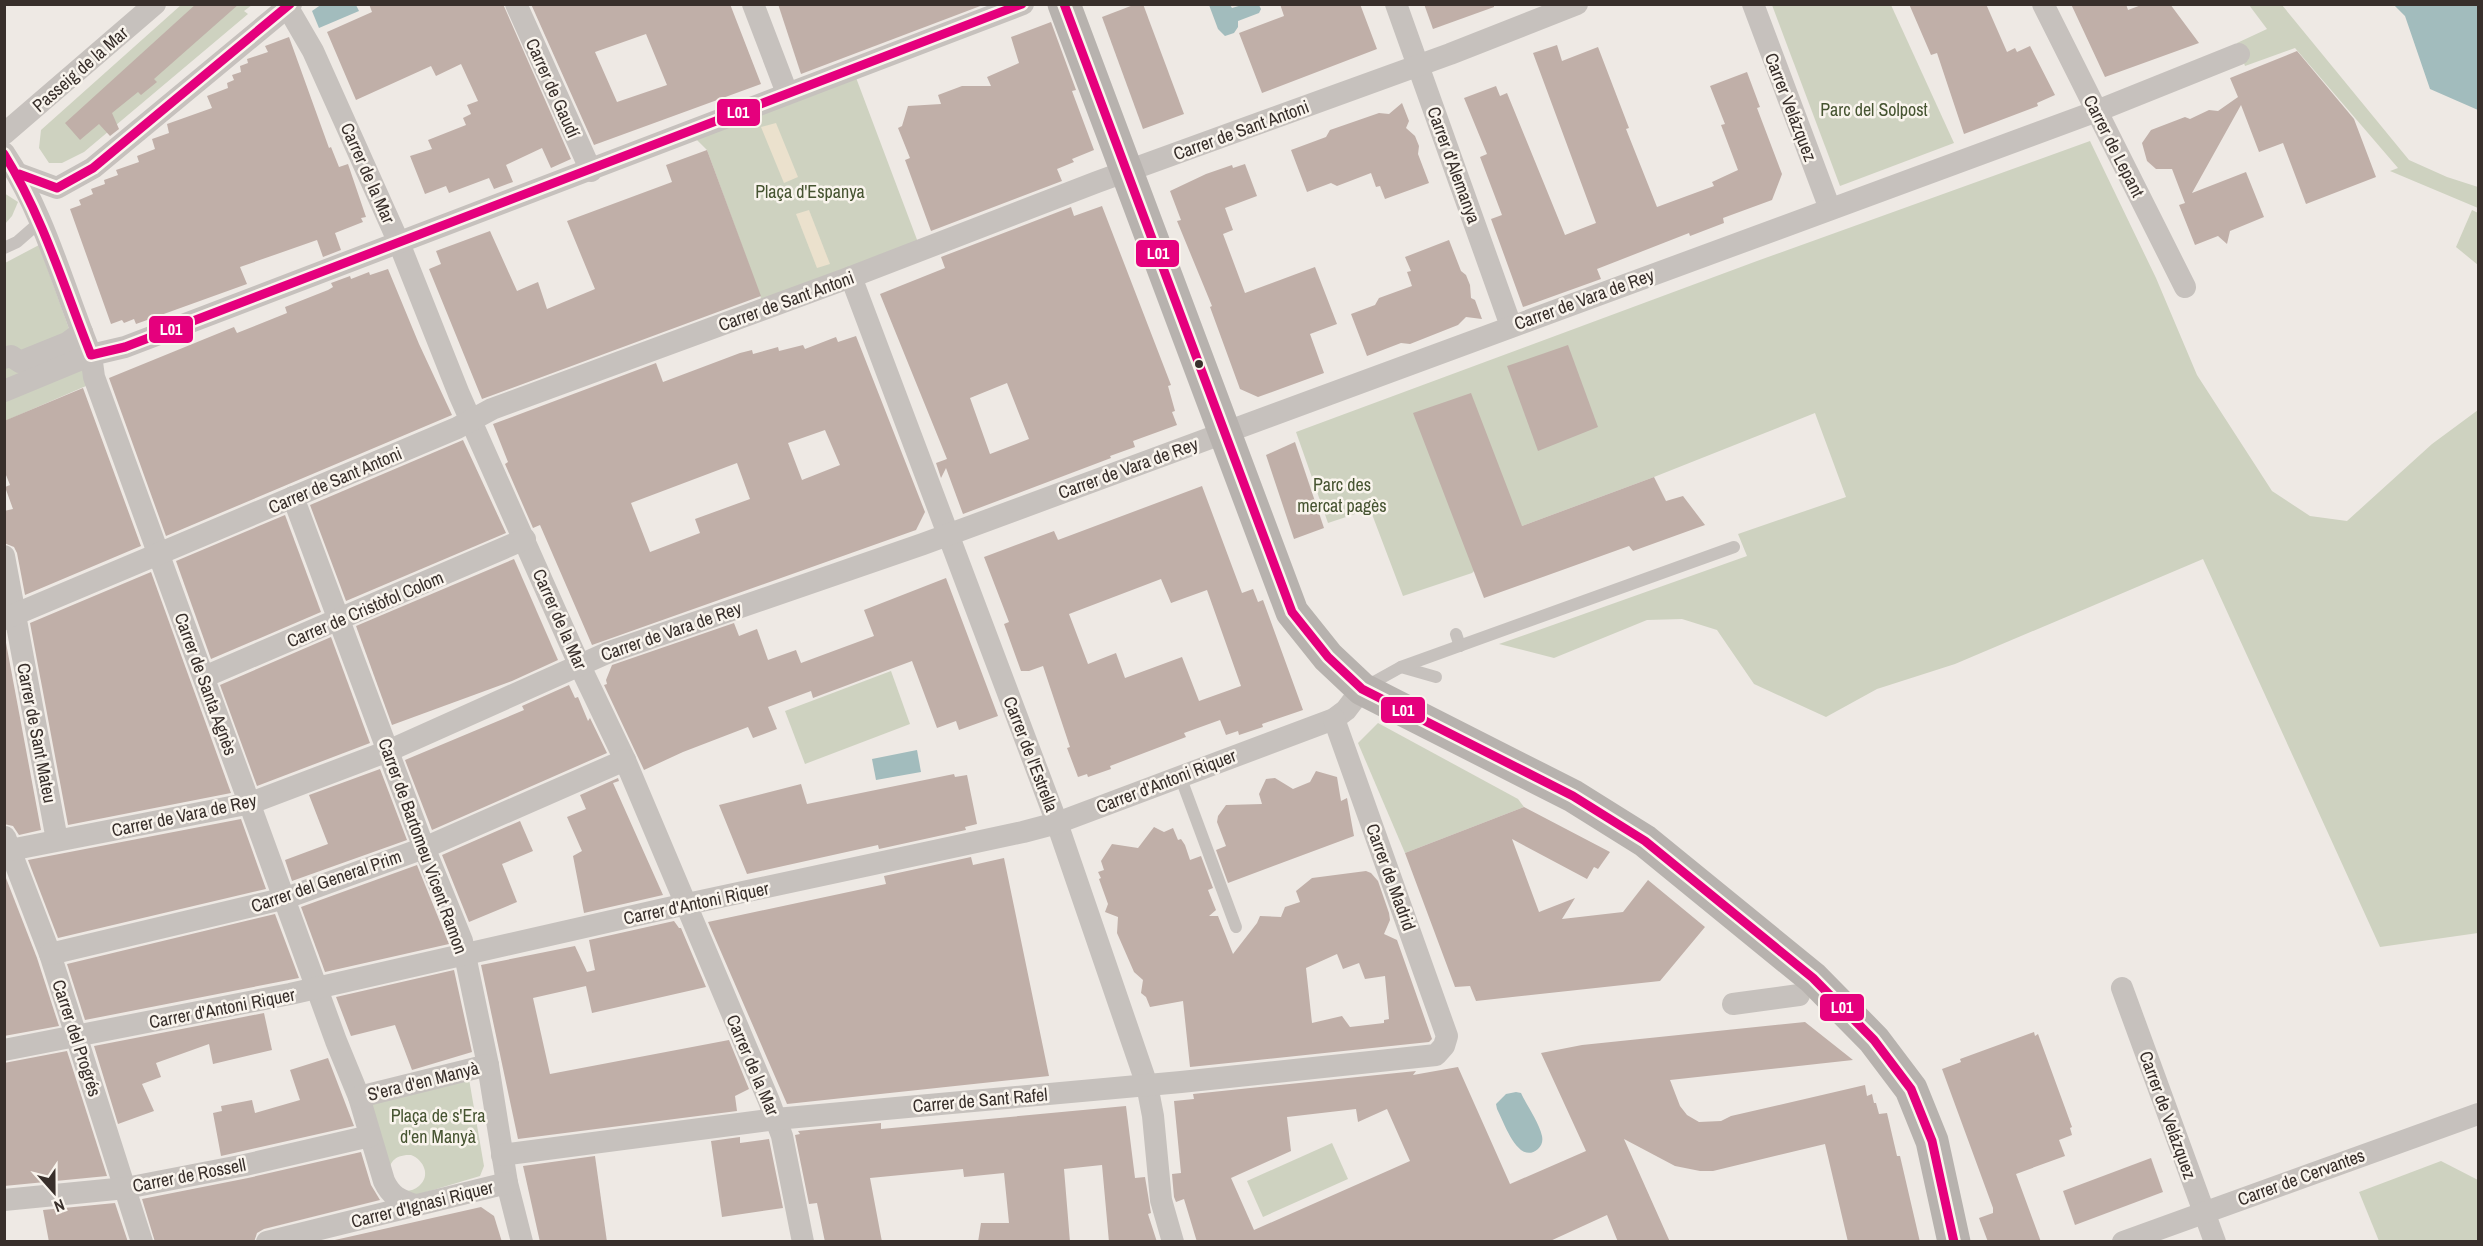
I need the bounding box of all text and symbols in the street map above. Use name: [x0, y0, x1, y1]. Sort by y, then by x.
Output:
street label: Passeig de la Mar: [27, 20, 133, 117]
street label: Carrer de Gaudí: [520, 34, 586, 143]
street label: Carrer Velázquez: [1759, 49, 1823, 165]
street label: Carrer de Lepant: [2078, 91, 2150, 201]
street label: Carrer de Sant Antoni: [1170, 94, 1312, 166]
park label: Parc del Solpost: [1820, 97, 1928, 122]
line badge: L01: [716, 98, 761, 127]
text: L01: [727, 101, 750, 123]
street label: Carrer d'Alemanya: [1421, 103, 1487, 227]
street label: Carrer de la Mar: [335, 119, 401, 227]
park label: Plaça d'Espanya: [755, 179, 865, 204]
line badge: L01: [1135, 239, 1180, 268]
text: L01: [1147, 242, 1170, 264]
street label: Carrer de Vara de Rey: [1510, 262, 1658, 336]
street label: Carrer de Sant Antoni: [715, 265, 857, 337]
line badge: L01: [148, 315, 194, 344]
text: L01: [160, 318, 183, 340]
unlabelled marker: [1193, 358, 1205, 370]
street label: Carrer de Vara de Rey: [1054, 431, 1202, 505]
street label: Carrer de Sant Antoni: [264, 441, 406, 519]
park label: Parc des mercat pagès: [1297, 472, 1387, 518]
street label: Carrer de Cristòfol Colom: [283, 565, 447, 653]
street label: Carrer de la Mar: [527, 565, 593, 673]
street label: Carrer de Vara de Rey: [597, 595, 745, 667]
street label: Carrer de Santa Agnès: [169, 609, 243, 759]
street label: Carrer de Sant Mateu: [11, 661, 63, 805]
street label: Carrer de l'Estrella: [998, 693, 1064, 815]
line badge: L01: [1380, 696, 1426, 724]
text: L01: [1392, 699, 1415, 721]
street label: Carrer de Bartomeu Vicent Ramon: [372, 735, 474, 957]
street label: Carrer d'Antoni Riquer: [1092, 743, 1240, 819]
street label: Carrer de Vara de Rey: [109, 787, 259, 843]
street label: Carrer de Madrid: [1360, 820, 1422, 934]
street label: Carrer del General Prim: [247, 844, 405, 918]
street label: Carrer d'Antoni Riquer: [621, 875, 771, 931]
street label: Carrer del Progrés: [46, 976, 108, 1100]
street label: Carrer d'Antoni Riquer: [147, 982, 297, 1034]
line badge: L01: [1819, 993, 1865, 1022]
text: L01: [1831, 996, 1854, 1018]
street label: Carrer de la Mar: [721, 1011, 786, 1119]
street label: Carrer de Velázquez: [2133, 1048, 2203, 1182]
street label: S'era d'en Manyà: [365, 1055, 481, 1107]
street label: Carrer de Sant Rafel: [911, 1082, 1049, 1118]
park label: Plaça de s'Era d'en Manyà: [391, 1103, 485, 1149]
street label: Carrer de Cervantes: [2234, 1142, 2368, 1212]
street label: Carrer de Rossell: [130, 1152, 248, 1198]
north arrow: [24, 1162, 84, 1222]
street label: Carrer d'Ignasi Riquer: [348, 1174, 496, 1234]
text: N: [51, 1194, 68, 1218]

